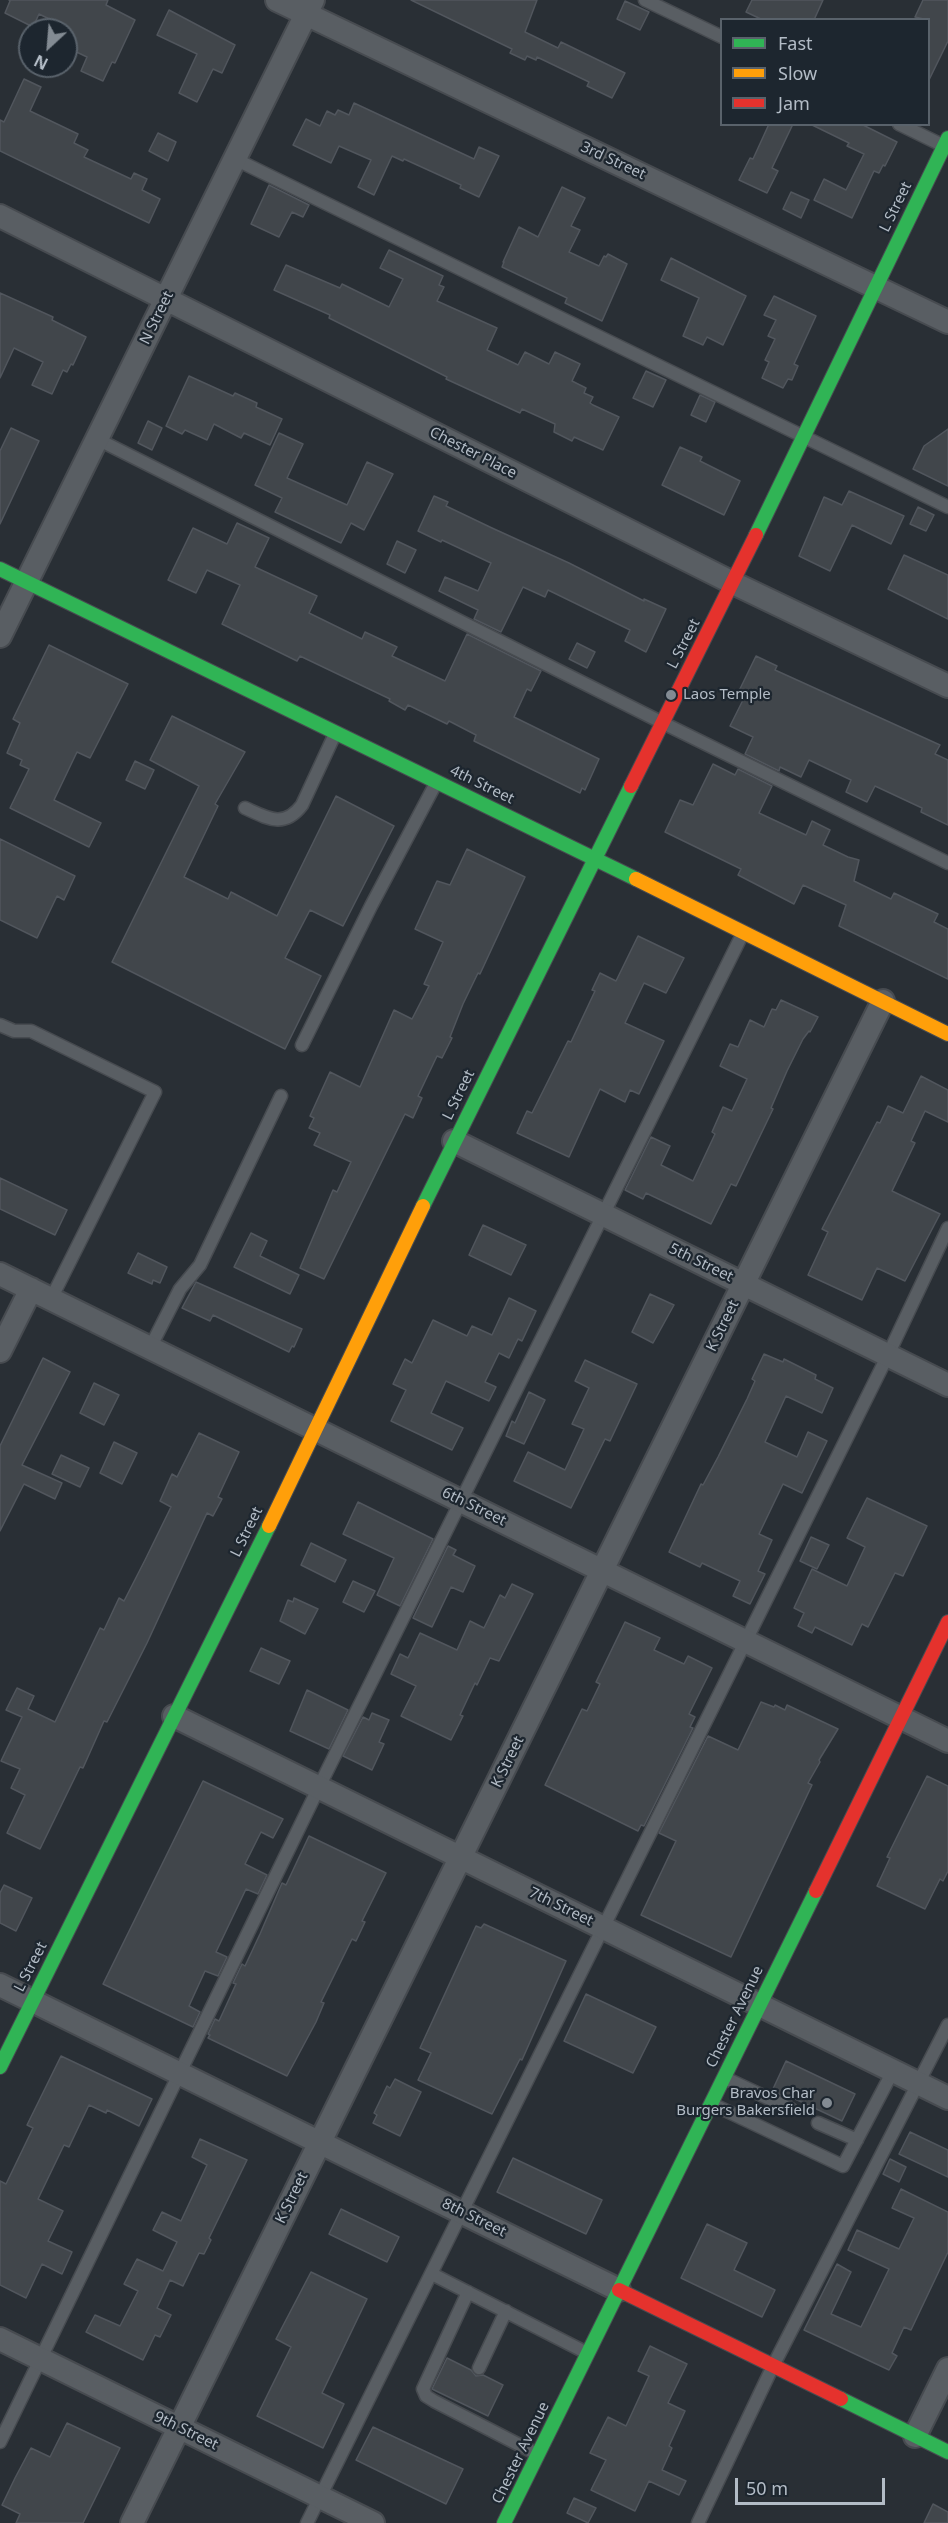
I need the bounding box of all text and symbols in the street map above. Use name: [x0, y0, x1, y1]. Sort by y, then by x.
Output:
north arrow: [18, 18, 78, 78]
legend: [720, 18, 930, 126]
text: Fast: [778, 31, 813, 55]
text: N: [30, 50, 52, 75]
text: Slow: [778, 61, 817, 85]
text: Jam: [778, 91, 810, 115]
street label: 3rd Street: [578, 138, 648, 184]
street label: L Street: [876, 179, 916, 235]
street label: N Street: [136, 288, 178, 348]
street label: Chester Place: [426, 423, 520, 483]
street label: L Street: [664, 616, 704, 672]
place label: Laos Temple: [683, 686, 771, 704]
marker: Laos Temple: [664, 688, 678, 702]
street label: 4th Street: [447, 762, 517, 808]
street label: L Street: [439, 1067, 479, 1123]
street label: 5th Street: [666, 1240, 736, 1286]
street label: K Street: [703, 1297, 743, 1355]
street label: 6th Street: [439, 1484, 509, 1530]
street label: L Street: [227, 1504, 267, 1560]
street label: K Street: [488, 1733, 528, 1791]
street label: 7th Street: [526, 1884, 596, 1930]
street label: L Street: [11, 1939, 51, 1995]
street label: Chester Avenue: [703, 1963, 767, 2071]
place label: Bravos Char Burgers Bakersfield: [676, 2085, 815, 2120]
marker: Bravos Char Burgers Bakersfield: [820, 2096, 834, 2110]
street label: K Street: [272, 2169, 312, 2227]
street label: 8th Street: [439, 2195, 509, 2241]
street label: Chester Avenue: [489, 2399, 553, 2507]
street label: 9th Street: [151, 2408, 221, 2454]
scale bar: [738, 2466, 888, 2504]
text: 50 m: [746, 2476, 788, 2500]

